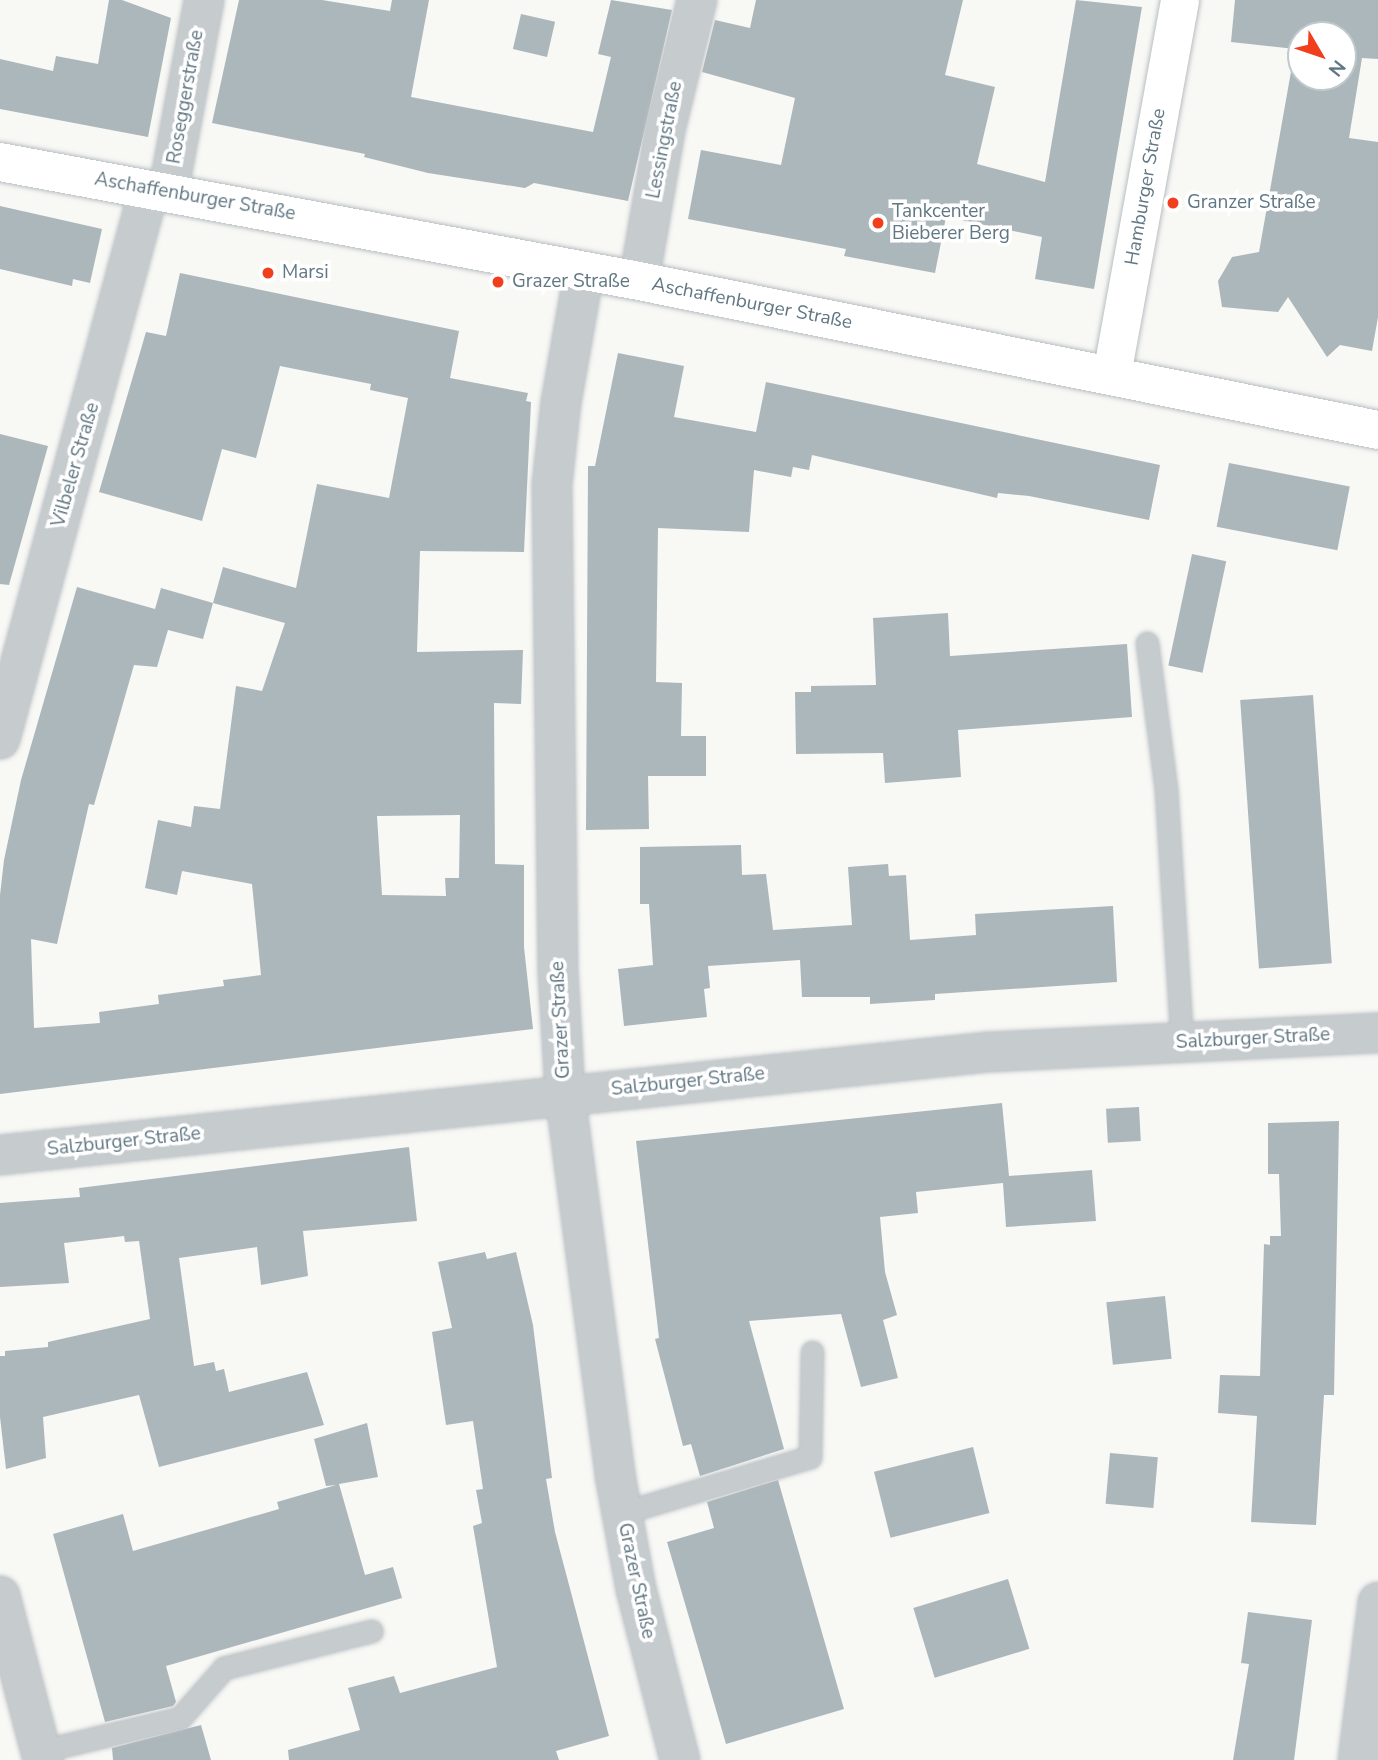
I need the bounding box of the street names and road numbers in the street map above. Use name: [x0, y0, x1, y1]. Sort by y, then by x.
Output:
street label: Roseggerstraße: [163, 28, 209, 166]
street label: Lessingstraße: [642, 79, 688, 201]
street label: Hamburger Straße: [1121, 107, 1171, 267]
street label: Aschaffenburger Straße: [93, 168, 297, 226]
street label: Aschaffenburger Straße: [650, 273, 854, 335]
street label: Vilbeler Straße: [47, 400, 105, 530]
street label: Grazer Straße: [547, 961, 575, 1079]
street label: Salzburger Straße: [1175, 1024, 1331, 1054]
street label: Salzburger Straße: [610, 1063, 766, 1101]
street label: Salzburger Straße: [46, 1123, 202, 1161]
street label: Grazer Straße: [613, 1521, 659, 1641]

